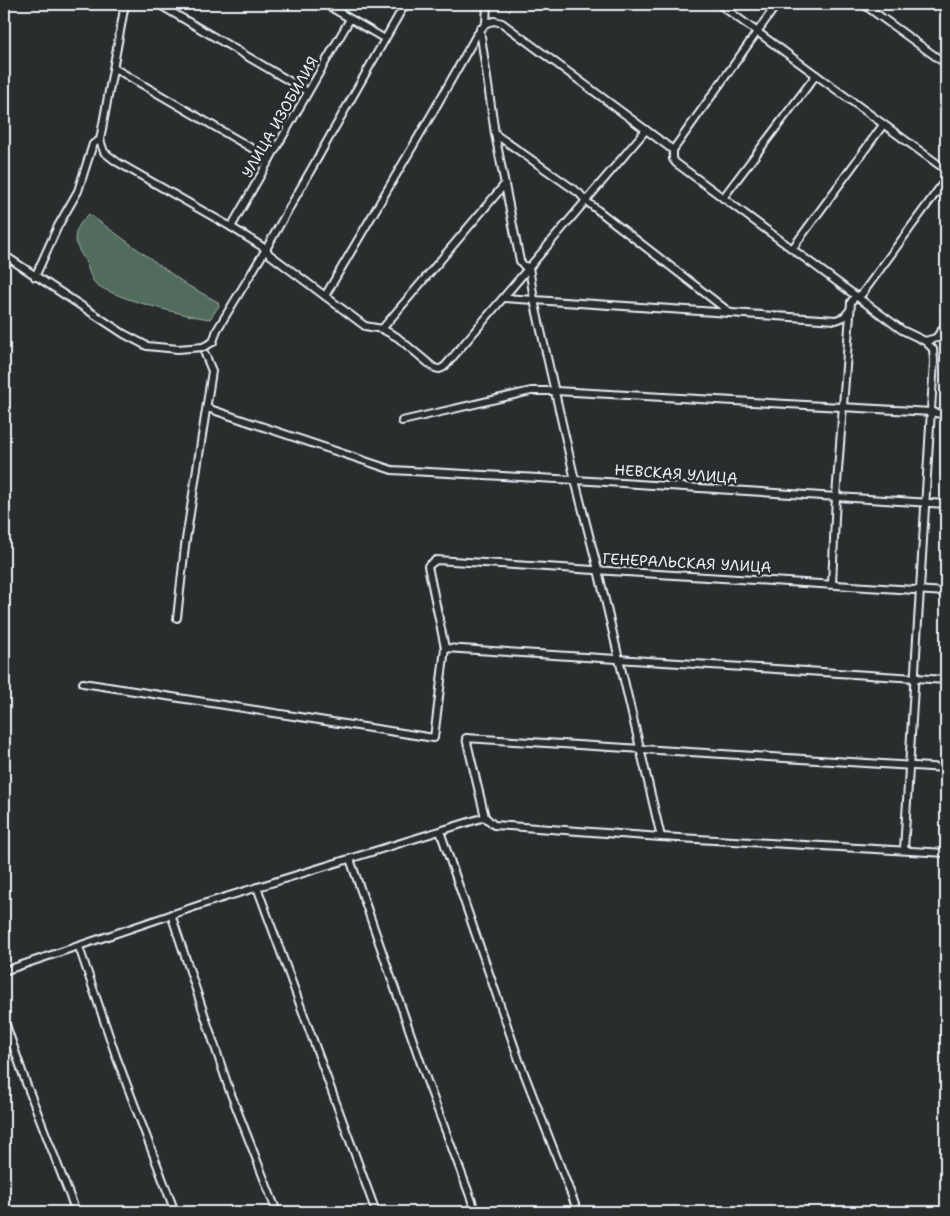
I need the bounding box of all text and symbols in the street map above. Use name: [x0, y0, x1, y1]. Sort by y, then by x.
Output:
street label: УЛИЦА ИЗОБИЛИЯ: [237, 53, 323, 181]
street label: НЕВСКАЯ УЛИЦА: [614, 460, 739, 488]
street label: ГЕНЕРАЛЬСКАЯ УЛИЦА: [602, 549, 772, 577]

